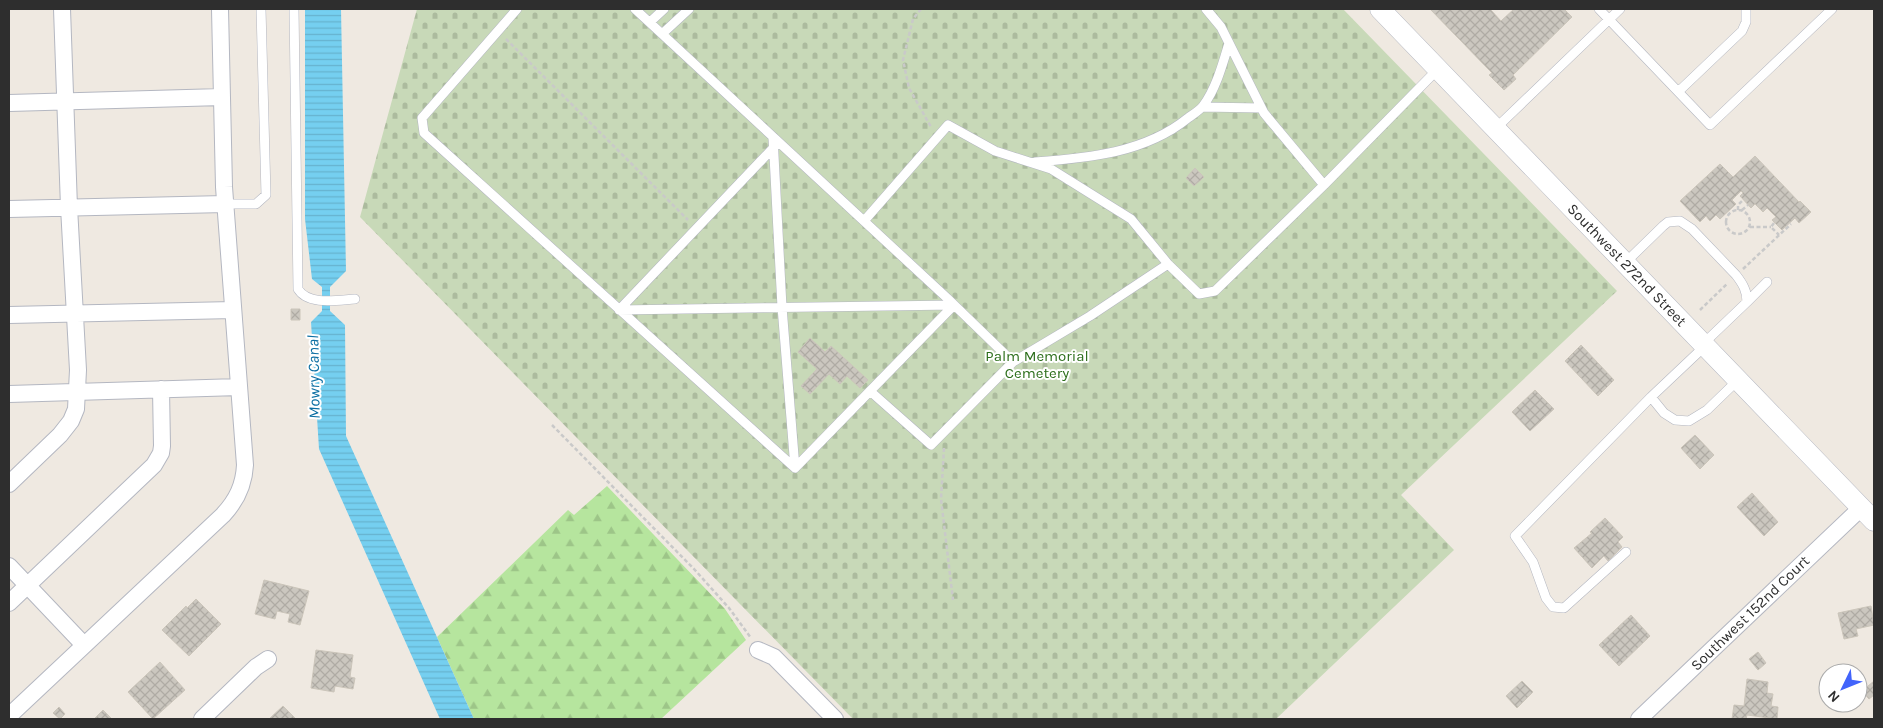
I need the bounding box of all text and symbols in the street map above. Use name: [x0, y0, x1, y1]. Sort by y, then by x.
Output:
street label: Southwest 272nd Street: [1564, 200, 1691, 330]
water label: Mowry Canal: [303, 335, 324, 419]
park label: Palm Memorial Cemetery: [985, 347, 1089, 382]
street label: Southwest 152nd Court: [1687, 551, 1813, 674]
north arrow: [1818, 663, 1868, 713]
text: N: [1824, 687, 1844, 706]

